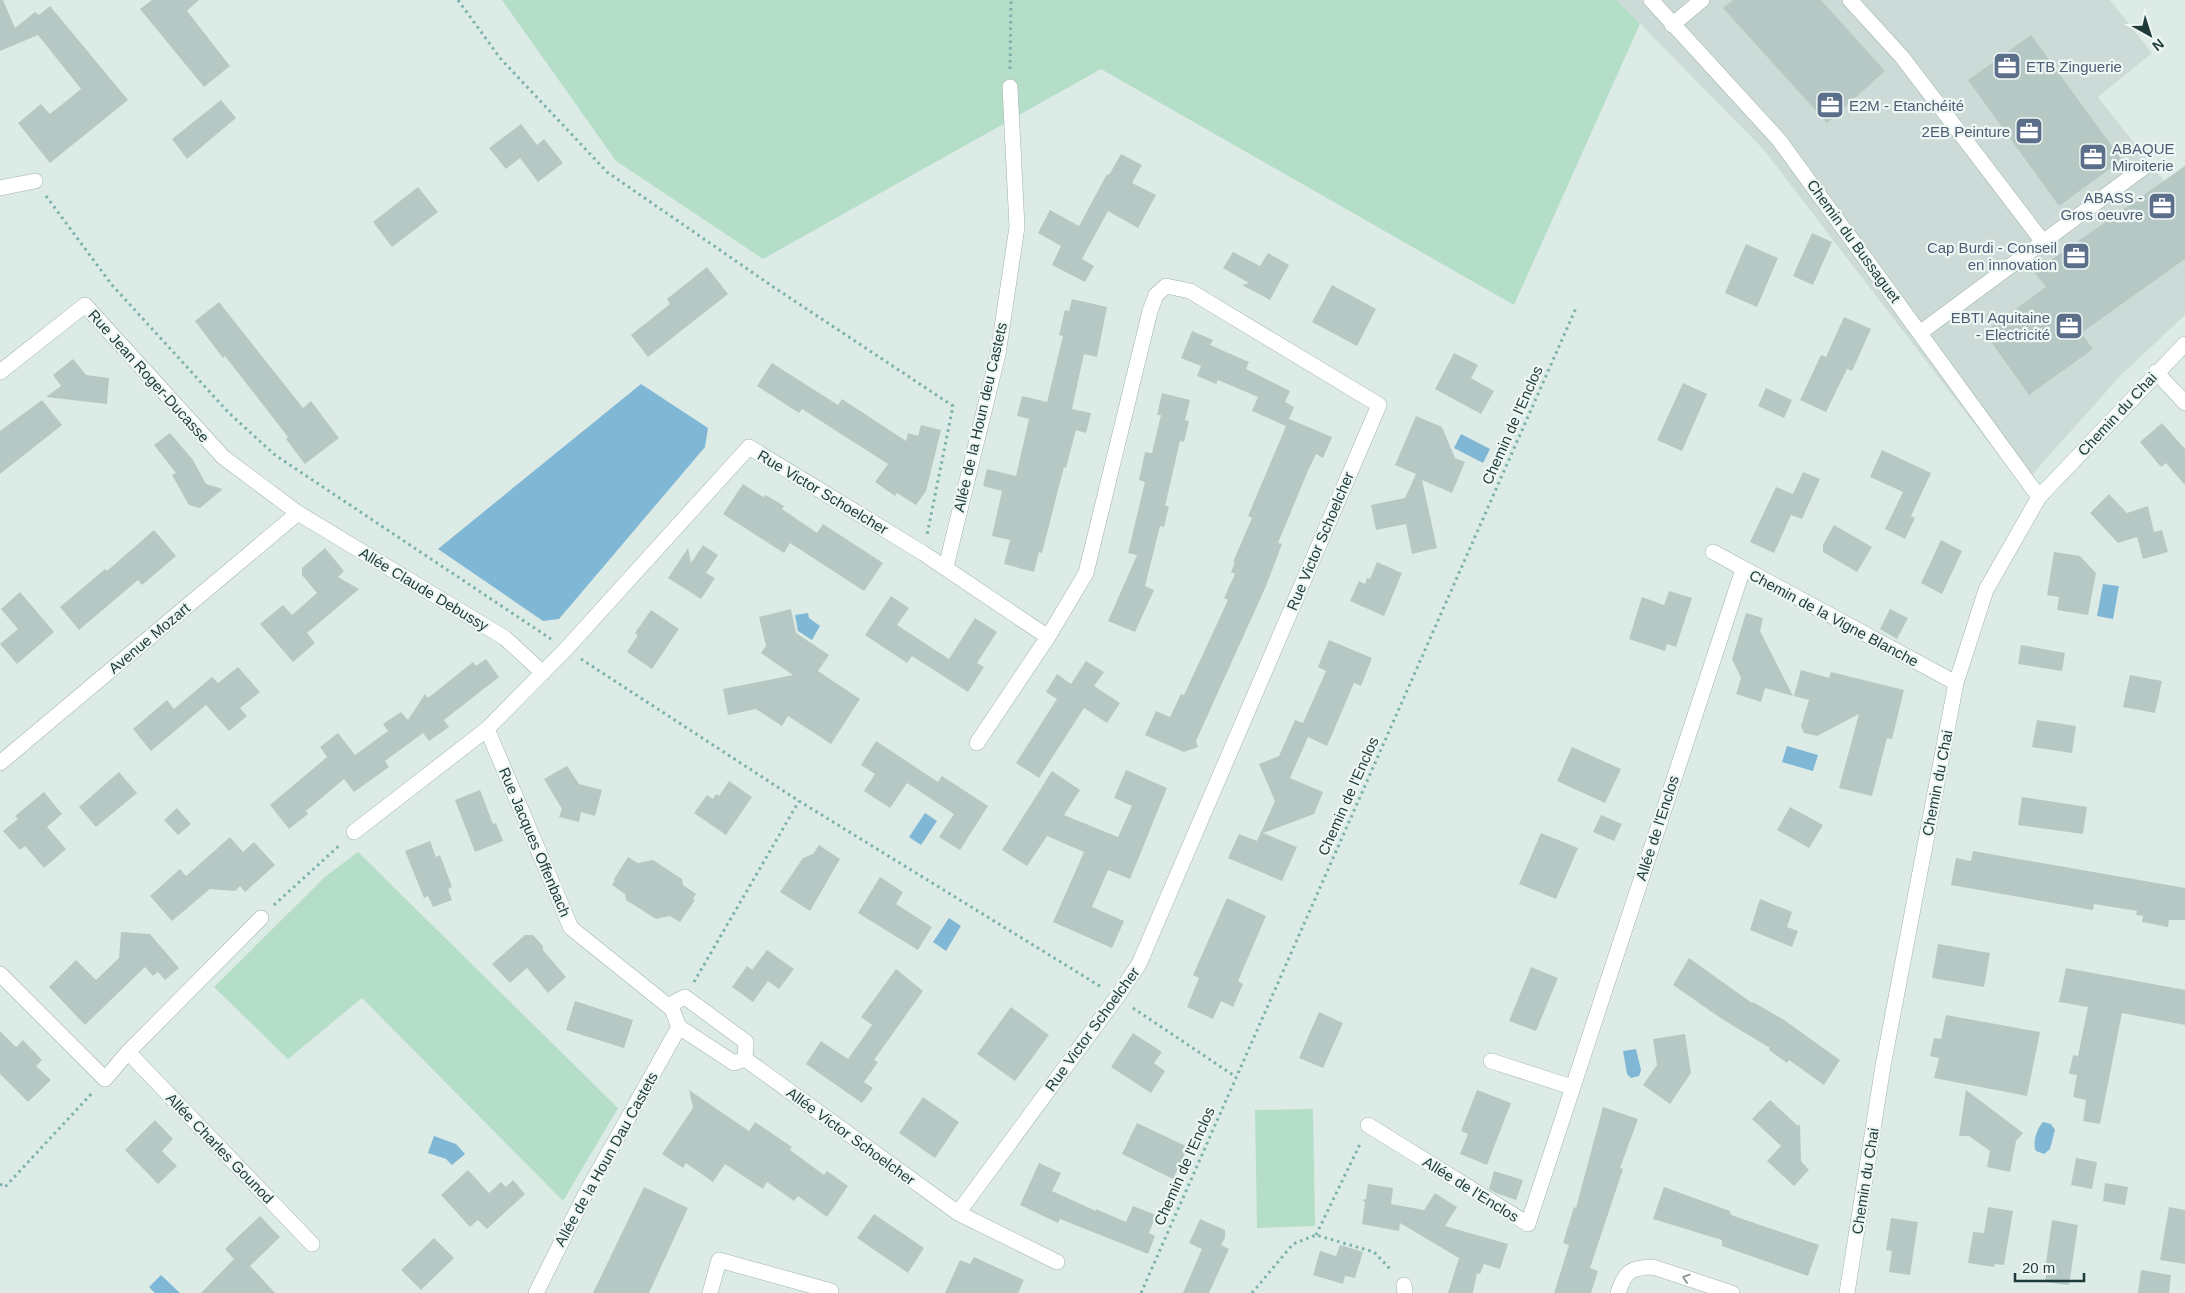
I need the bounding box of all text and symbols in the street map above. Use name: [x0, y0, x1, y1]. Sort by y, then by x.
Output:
north arrow: [2125, 10, 2175, 60]
text: N: [2149, 36, 2167, 55]
office icon: ETB Zinguerie: [1992, 51, 2022, 81]
place label: ETB Zinguerie: [2026, 58, 2122, 75]
office icon: E2M - Etanchéité: [1815, 90, 1845, 120]
place label: E2M - Etanchéité: [1849, 97, 1964, 114]
office icon: 2EB Peinture: [2014, 116, 2044, 146]
place label: 2EB Peinture: [1922, 123, 2010, 140]
place label: ABAQUE Miroiterie: [2112, 140, 2175, 174]
office icon: ABAQUE Miroiterie: [2078, 142, 2108, 172]
street label: Chemin du Bussaguet: [1804, 176, 1905, 306]
place label: ABASS - Gros oeuvre: [2060, 189, 2143, 223]
office icon: ABASS - Gros oeuvre: [2147, 191, 2177, 221]
place label: Cap Burdi - Conseil en innovation: [1927, 239, 2057, 273]
office icon: Cap Burdi - Conseil en innovation: [2061, 241, 2091, 271]
street label: Rue Jean Roger-Ducasse: [85, 306, 213, 446]
place label: EBTI Aquitaine - Electricité: [1951, 309, 2050, 343]
office icon: EBTI Aquitaine - Electricité: [2054, 311, 2084, 341]
street label: Allée de la Houn deu Castets: [950, 320, 1010, 514]
street label: Chemin de l'Enclos: [1478, 363, 1546, 487]
street label: Chemin du Chai: [2074, 369, 2160, 459]
street label: Rue Victor Schoelcher: [755, 446, 891, 538]
street label: Rue Victor Schoelcher: [1283, 469, 1357, 613]
street label: Allée Claude Debussy: [356, 544, 492, 635]
street label: Chemin de la Vigne Blanche: [1747, 566, 1921, 670]
street label: Avenue Mozart: [105, 599, 194, 677]
street label: Chemin du Chai: [1918, 729, 1956, 837]
street label: Chemin de l'Enclos: [1314, 734, 1382, 858]
street label: Rue Jacques Offenbach: [496, 765, 574, 919]
street label: Allée de l'Enclos: [1632, 773, 1682, 883]
street label: Rue Victor Schoelcher: [1041, 964, 1143, 1094]
street label: Allée de la Houn Dau Castets: [551, 1069, 661, 1249]
street label: Allée Victor Schoelcher: [783, 1084, 919, 1188]
street label: Allée Charles Gounod: [163, 1089, 277, 1207]
street label: Chemin de l'Enclos: [1150, 1104, 1218, 1228]
street label: Chemin du Chai: [1848, 1127, 1882, 1235]
street label: Allée de l'Enclos: [1420, 1153, 1522, 1225]
scale bar: [2015, 1250, 2084, 1282]
text: 20 m: [2022, 1259, 2055, 1276]
one-way arrow: [1682, 1274, 1691, 1284]

